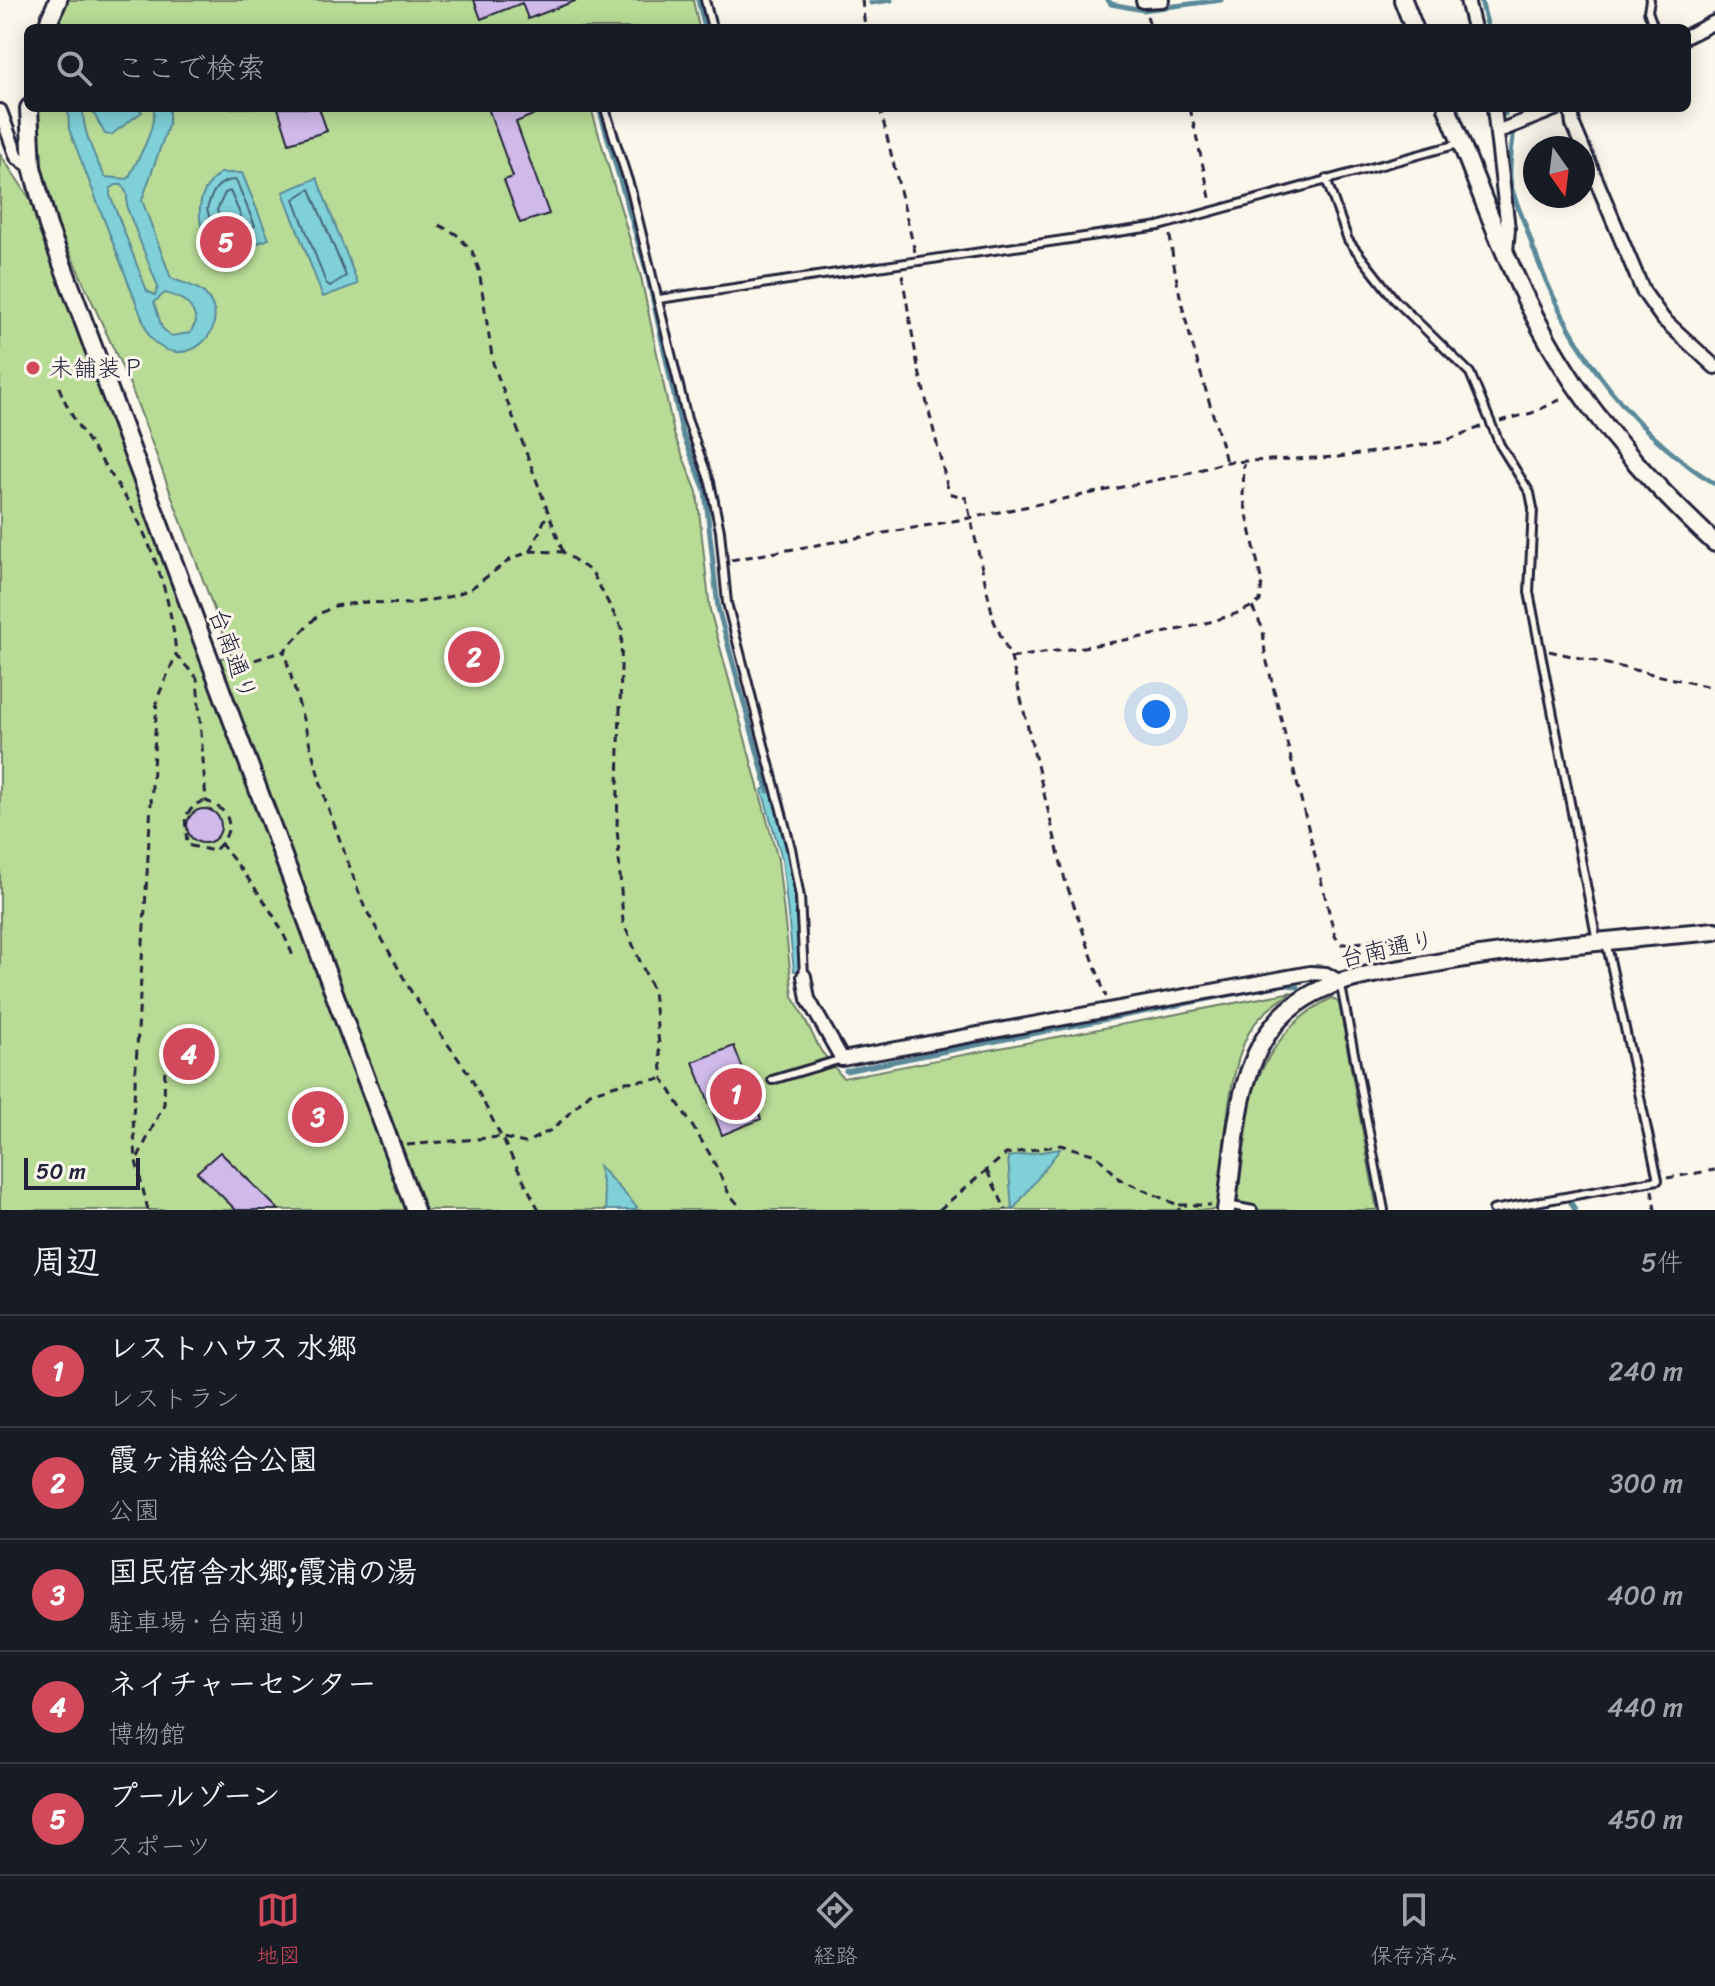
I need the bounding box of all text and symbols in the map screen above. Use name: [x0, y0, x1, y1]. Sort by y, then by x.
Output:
search box: [24, 24, 1691, 112]
text: ここで検索: [116, 41, 266, 95]
icon: search: [52, 46, 96, 90]
north arrow: [1523, 136, 1595, 208]
pin: 5: [200, 212, 252, 272]
place label: 未舗装Ｐ: [49, 347, 145, 389]
marker: 未舗装Ｐ: [24, 359, 42, 377]
street label: 台南通り: [197, 602, 269, 706]
pin: 2: [448, 627, 500, 687]
your location: [1136, 694, 1176, 734]
street label: 台南通り: [1336, 918, 1438, 980]
pin: 4: [163, 1024, 215, 1084]
pin: 1: [710, 1064, 762, 1124]
pin: 3: [292, 1087, 344, 1147]
text: 50 m: [36, 1152, 86, 1191]
scale bar: [24, 1154, 140, 1190]
text: 周辺: [32, 1232, 100, 1292]
text: 5件: [1641, 1239, 1683, 1285]
text: レストハウス 水郷: [108, 1321, 356, 1375]
text: 1: [52, 1348, 64, 1394]
text: 240 m: [1609, 1348, 1683, 1394]
text: レストラン: [108, 1375, 240, 1421]
text: 霞ヶ浦総合公園: [108, 1433, 318, 1487]
text: 2: [50, 1460, 66, 1506]
text: 300 m: [1609, 1460, 1683, 1506]
text: 公園: [108, 1487, 160, 1533]
text: 国民宿舎水郷;霞浦の湯: [108, 1545, 417, 1599]
text: 3: [51, 1572, 65, 1618]
text: 400 m: [1607, 1572, 1683, 1618]
text: 駐車場 · 台南通り: [108, 1599, 311, 1645]
text: ネイチャーセンター: [108, 1657, 377, 1711]
text: 4: [50, 1684, 66, 1730]
text: 440 m: [1607, 1684, 1683, 1730]
text: 博物館: [108, 1711, 186, 1757]
text: プールゾーン: [108, 1769, 281, 1823]
text: 5: [50, 1796, 66, 1842]
text: 450 m: [1608, 1796, 1683, 1842]
text: スポーツ: [108, 1823, 211, 1869]
tab: 地図: [256, 1888, 301, 1975]
tab: 経路: [813, 1888, 858, 1975]
tab: 保存済み: [1370, 1888, 1459, 1975]

